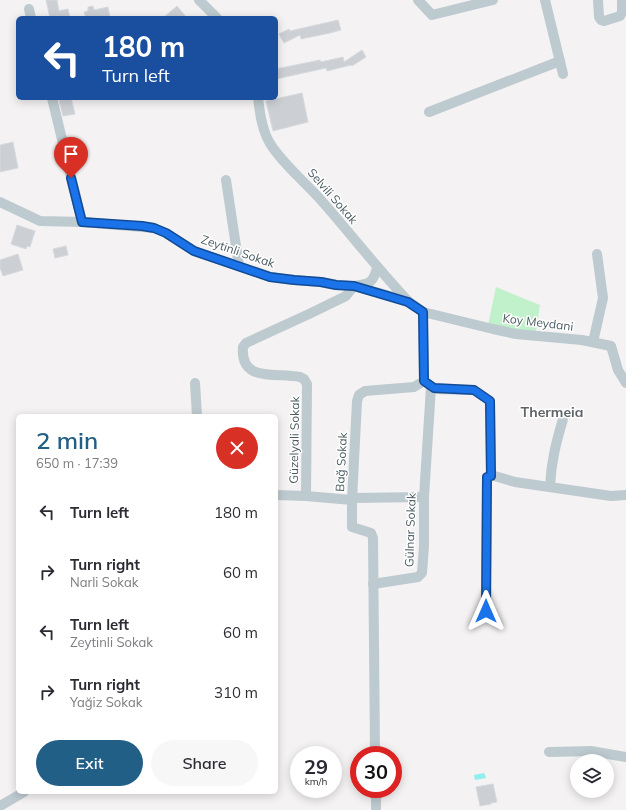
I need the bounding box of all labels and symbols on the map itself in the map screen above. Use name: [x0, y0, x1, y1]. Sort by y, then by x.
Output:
pin: [54, 137, 88, 178]
street label: Selvili Sokak: [305, 165, 362, 227]
street label: Zeytinli Sokak: [199, 231, 277, 271]
street label: Koy Meydani: [502, 310, 574, 334]
street label: Güzelyali Sokak: [286, 395, 302, 484]
district label: Thermeia: [521, 403, 583, 421]
street label: Bağ Sokak: [332, 431, 350, 492]
street label: Gülnar Sokak: [401, 492, 419, 567]
position arrow: [465, 590, 507, 632]
speed limit sign: 30: [350, 746, 402, 798]

